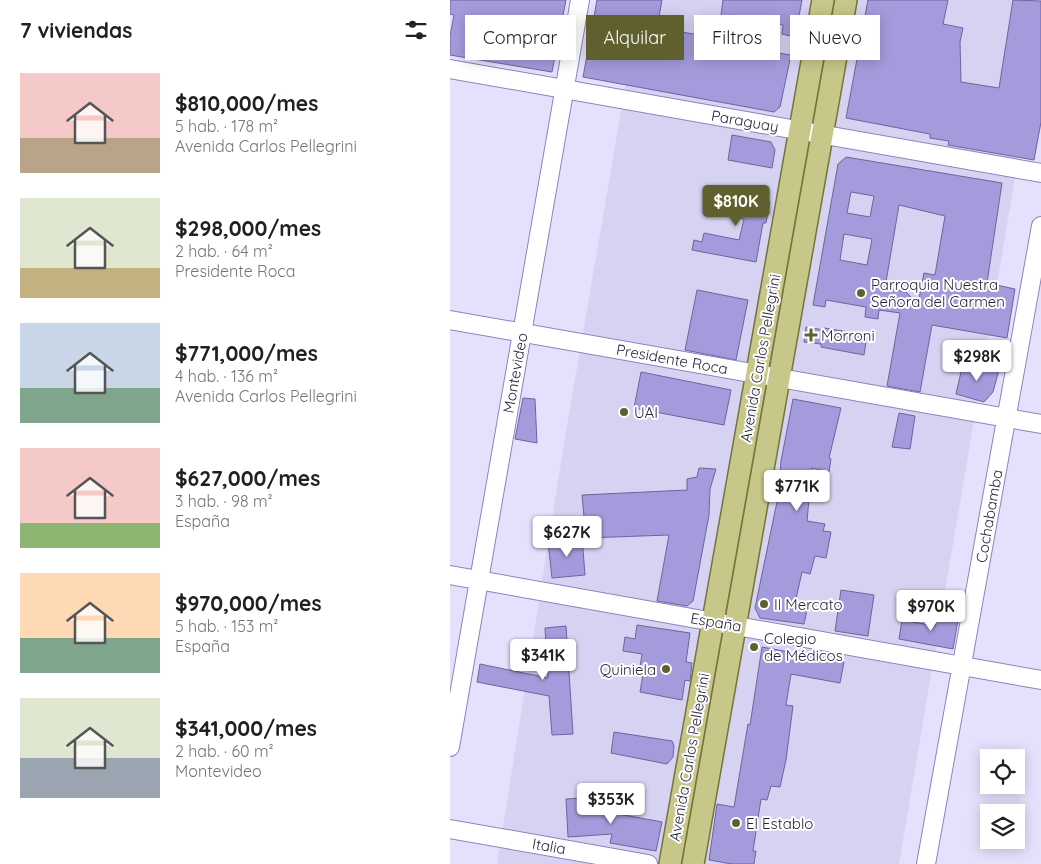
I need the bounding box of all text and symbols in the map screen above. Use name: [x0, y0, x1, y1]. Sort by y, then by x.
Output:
chip: Comprar: [465, 15, 576, 60]
chip: Alquilar: [586, 15, 684, 60]
chip: Filtros: [694, 15, 780, 60]
chip: Nuevo: [790, 15, 880, 60]
icon: filters: [402, 16, 430, 44]
text: 7 viviendas: [20, 17, 132, 43]
text: $810,000/mes: [175, 90, 318, 116]
icon: home: [60, 93, 120, 153]
street label: Paraguay: [710, 106, 780, 136]
text: 5 hab. · 178 m²: [175, 116, 278, 136]
text: Avenida Carlos Pellegrini: [175, 136, 357, 156]
pin: $810K: [701, 184, 771, 227]
text: $810K: [714, 191, 758, 211]
text: $298,000/mes: [175, 215, 321, 241]
icon: home: [60, 218, 120, 278]
text: 2 hab. · 64 m²: [175, 241, 273, 261]
text: Presidente Roca: [175, 261, 295, 281]
street label: Avenida Carlos Pellegrini: [736, 272, 784, 444]
place label: Parroquia Nuestra Señora del Carmen: [871, 275, 1005, 311]
marker: Parroquia Nuestra Señora del Carmen: [855, 287, 867, 299]
place label: Morroni: [821, 326, 875, 345]
marker: Morroni: [805, 329, 817, 341]
street label: Montevideo: [499, 331, 531, 415]
text: $771,000/mes: [175, 340, 318, 366]
street label: Presidente Roca: [615, 340, 729, 378]
pin: $298K: [942, 340, 1012, 382]
icon: home: [60, 343, 120, 403]
text: $298K: [954, 346, 1001, 366]
text: 4 hab. · 136 m²: [175, 366, 278, 386]
text: Avenida Carlos Pellegrini: [175, 386, 357, 406]
place label: UAI: [634, 403, 658, 422]
marker: UAI: [618, 406, 630, 418]
text: $627,000/mes: [175, 465, 320, 491]
icon: home: [60, 468, 120, 528]
street label: Cochabamba: [971, 468, 1007, 564]
pin: $771K: [762, 470, 832, 512]
text: $771K: [775, 476, 819, 496]
text: 3 hab. · 98 m²: [175, 491, 273, 511]
text: España: [175, 511, 230, 531]
pin: $627K: [532, 516, 602, 558]
text: $627K: [544, 522, 590, 542]
text: $970,000/mes: [175, 590, 322, 616]
pin: $970K: [896, 590, 966, 632]
icon: home: [60, 593, 120, 653]
place label: Il Mercato: [774, 595, 843, 614]
text: $970K: [907, 596, 955, 616]
marker: Il Mercato: [758, 598, 770, 610]
street label: España: [689, 608, 743, 636]
text: 5 hab. · 153 m²: [175, 616, 278, 636]
place label: Colegio de Médicos: [764, 629, 843, 665]
text: España: [175, 636, 230, 656]
pin: $341K: [508, 638, 578, 681]
marker: Colegio de Médicos: [748, 641, 760, 653]
text: $341K: [521, 645, 565, 665]
place label: Quiniela: [600, 660, 656, 679]
marker: Quiniela: [660, 663, 672, 675]
street label: Avenida Carlos Pellegrini: [665, 671, 713, 843]
text: $341,000/mes: [175, 715, 317, 741]
icon: home: [60, 718, 120, 778]
text: 2 hab. · 60 m²: [175, 741, 274, 761]
map controls: [980, 749, 1025, 849]
button: locate: [980, 749, 1025, 794]
text: Montevideo: [175, 761, 262, 781]
pin: $353K: [576, 782, 646, 825]
text: $353K: [588, 789, 634, 809]
button: layers: [980, 804, 1025, 849]
place label: El Establo: [746, 814, 813, 833]
marker: El Establo: [730, 817, 742, 829]
street label: Italia: [531, 834, 567, 858]

